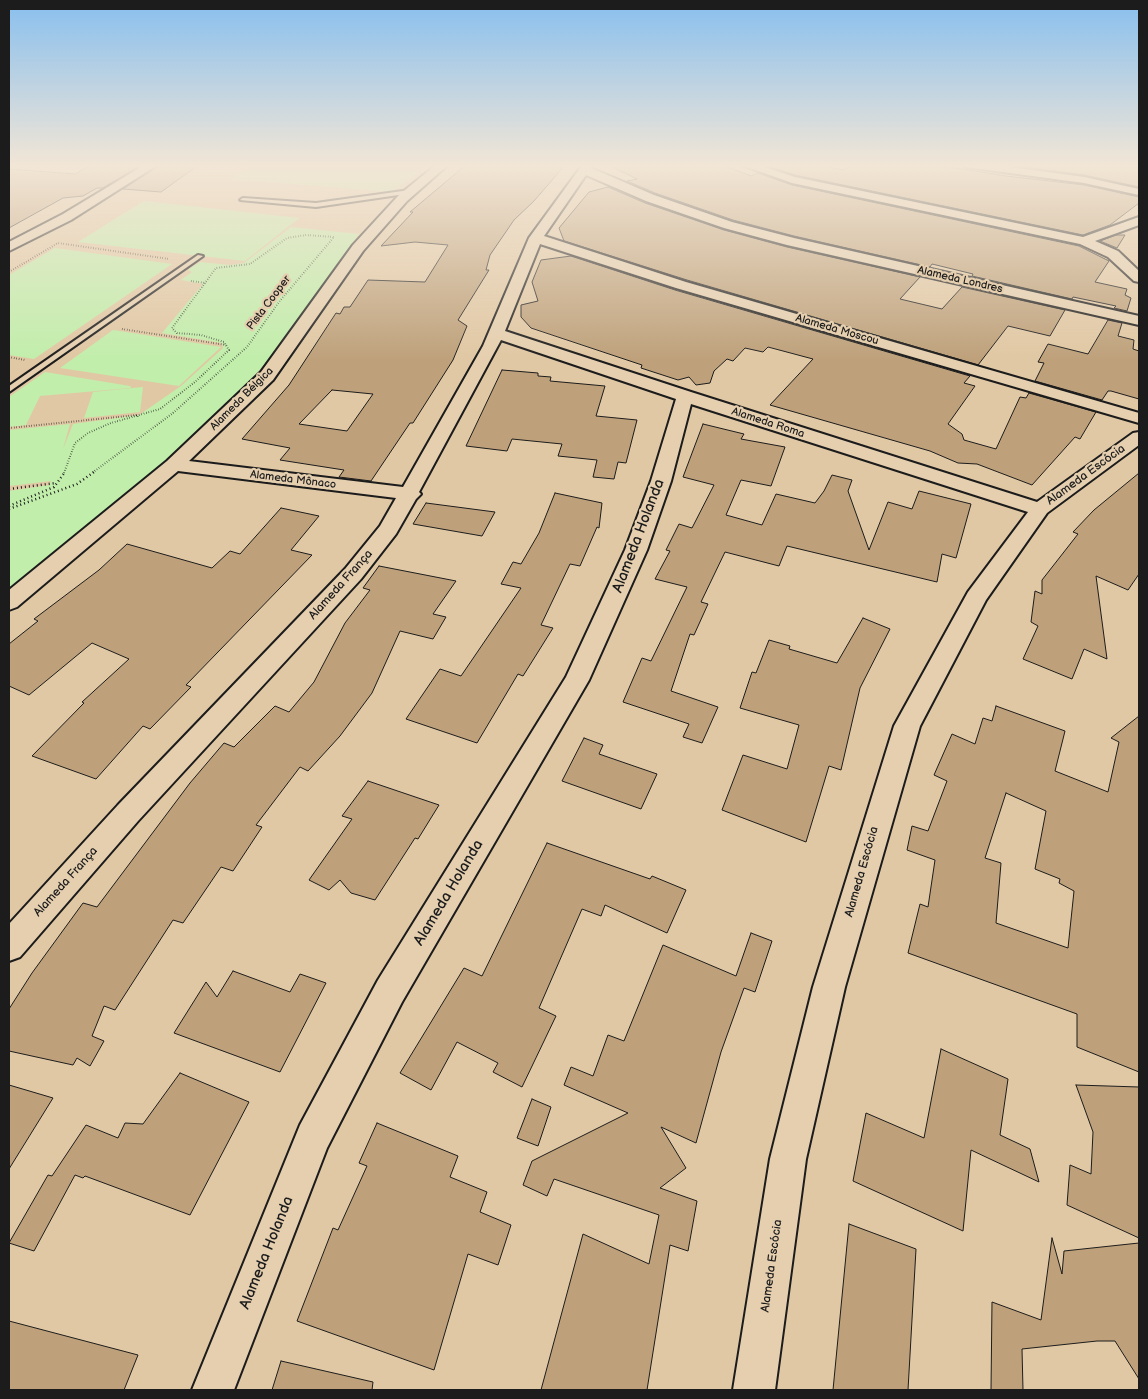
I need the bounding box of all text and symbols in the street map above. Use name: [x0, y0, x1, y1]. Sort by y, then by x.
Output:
street label: Alameda Londres: [916, 264, 1004, 296]
street label: Pista Cooper: [244, 273, 294, 333]
street label: Alameda Moscou: [794, 312, 880, 348]
street label: Alameda Bélgica: [208, 365, 276, 433]
street label: Alameda Roma: [730, 405, 806, 441]
street label: Alameda Escócia: [1044, 442, 1128, 508]
street label: Alameda Mônaco: [249, 468, 337, 492]
street label: Alameda Holanda: [609, 477, 669, 595]
street label: Alameda França: [306, 547, 376, 623]
street label: Alameda Escócia: [842, 825, 882, 919]
street label: Alameda Holanda: [410, 837, 488, 949]
street label: Alameda França: [31, 844, 101, 920]
street label: Alameda Holanda: [236, 1194, 298, 1312]
street label: Alameda Escócia: [758, 1219, 786, 1313]

